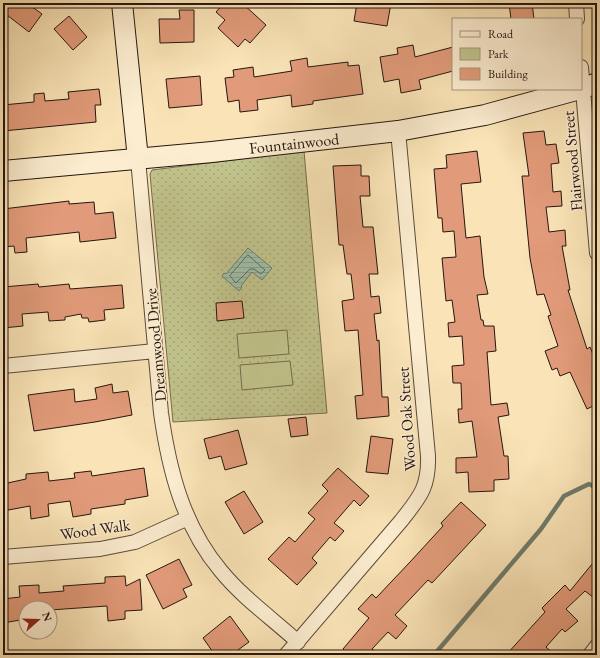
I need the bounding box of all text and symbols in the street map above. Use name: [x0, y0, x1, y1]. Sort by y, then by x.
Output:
legend: [452, 18, 582, 90]
text: Road: [488, 26, 514, 42]
text: Park: [488, 46, 509, 62]
text: Building: [488, 66, 529, 82]
street label: Flairwood Street: [558, 110, 587, 212]
street label: Fountainwood: [248, 128, 341, 159]
street label: Dreamwood Drive: [140, 287, 171, 403]
street label: Wood Oak Street: [392, 366, 421, 472]
street label: Wood Walk: [58, 514, 132, 545]
north arrow: [18, 600, 58, 640]
text: N: [39, 610, 56, 623]

